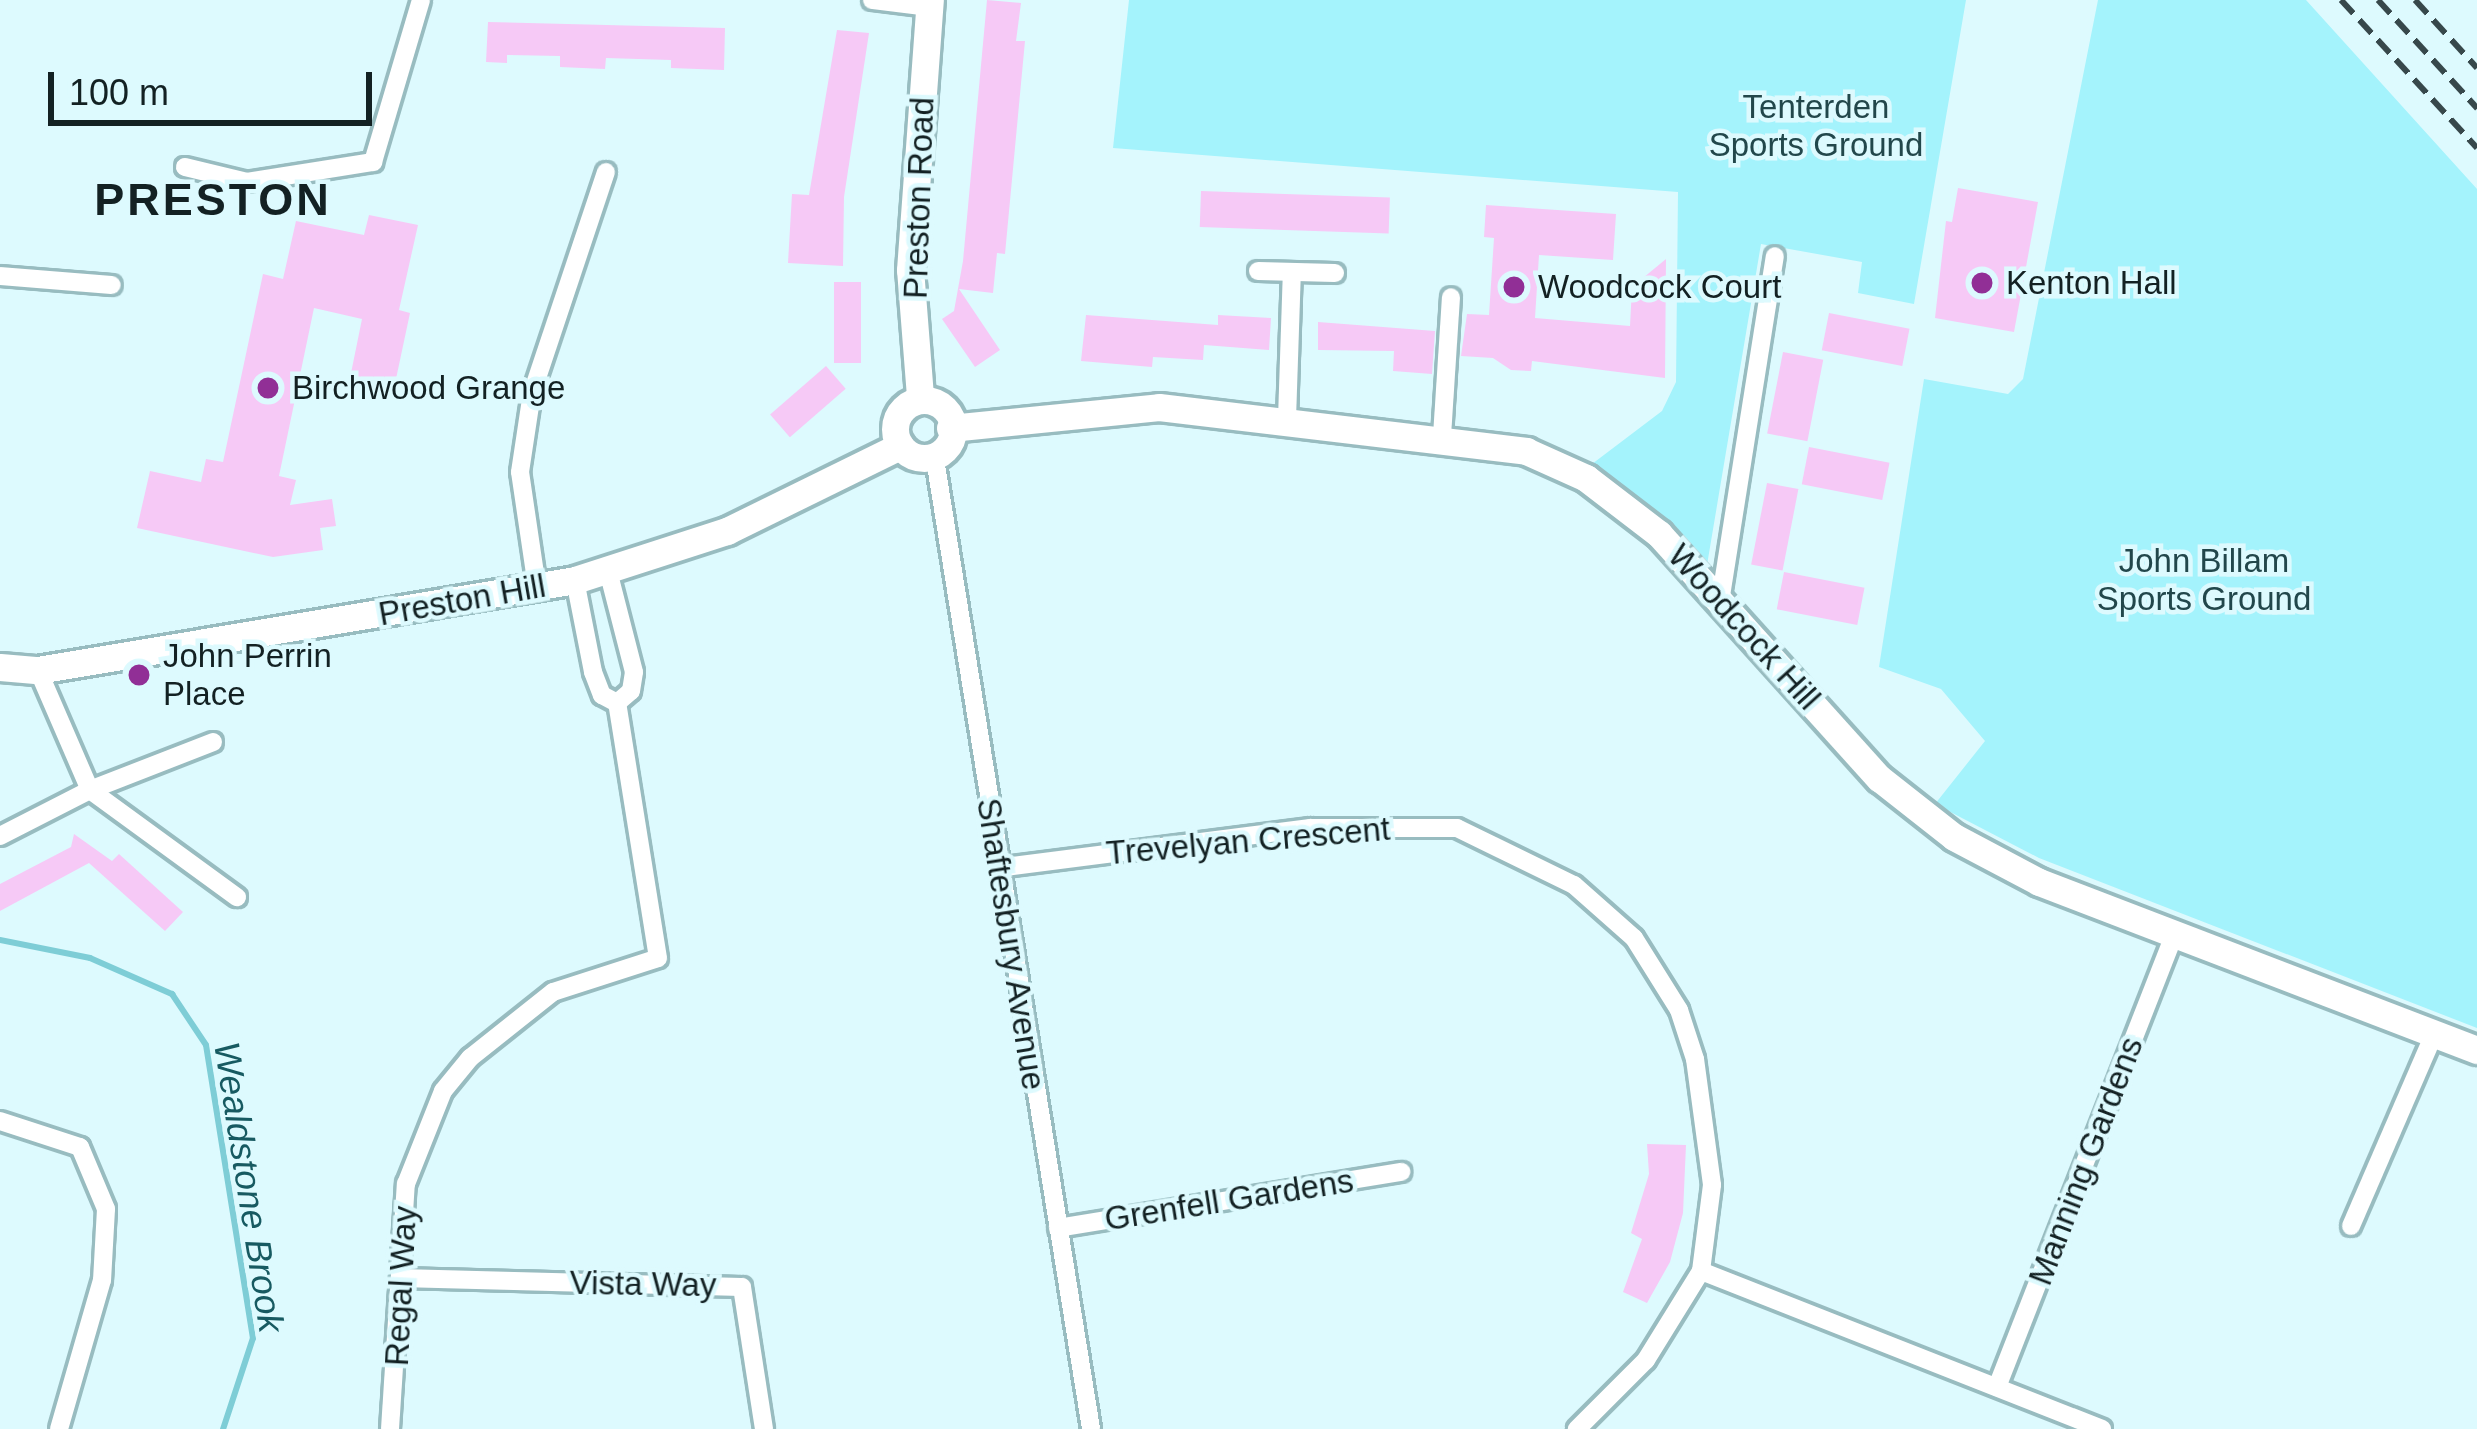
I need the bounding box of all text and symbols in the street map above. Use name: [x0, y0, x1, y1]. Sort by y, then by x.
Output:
scale bar: [54, 48, 378, 122]
text: 100 m: [69, 72, 169, 113]
park label: Tenterden Sports Ground: [1709, 87, 1923, 165]
street label: Preston Road: [896, 96, 942, 300]
district label: PRESTON: [94, 173, 332, 227]
place label: Kenton Hall: [2006, 263, 2177, 303]
place label: Woodcock Court: [1538, 267, 1781, 307]
marker: Kenton Hall: [1969, 270, 1995, 296]
marker: Woodcock Court: [1501, 274, 1527, 300]
place label: Birchwood Grange: [292, 368, 565, 408]
marker: Birchwood Grange: [255, 375, 281, 401]
street label: Woodcock Hill: [1660, 536, 1828, 718]
park label: John Billam Sports Ground: [2097, 541, 2311, 619]
street label: Preston Hill: [375, 566, 549, 634]
place label: John Perrin Place: [163, 636, 332, 714]
marker: John Perrin Place: [126, 662, 152, 688]
street label: Shaftesbury Avenue: [968, 794, 1054, 1094]
street label: Trevelyan Crescent: [1104, 809, 1392, 873]
street label: Manning Gardens: [2021, 1031, 2151, 1291]
water label: Wealdstone Brook: [205, 1039, 293, 1335]
street label: Grenfell Gardens: [1102, 1161, 1356, 1239]
street label: Regal Way: [377, 1205, 425, 1367]
street label: Vista Way: [569, 1263, 717, 1305]

